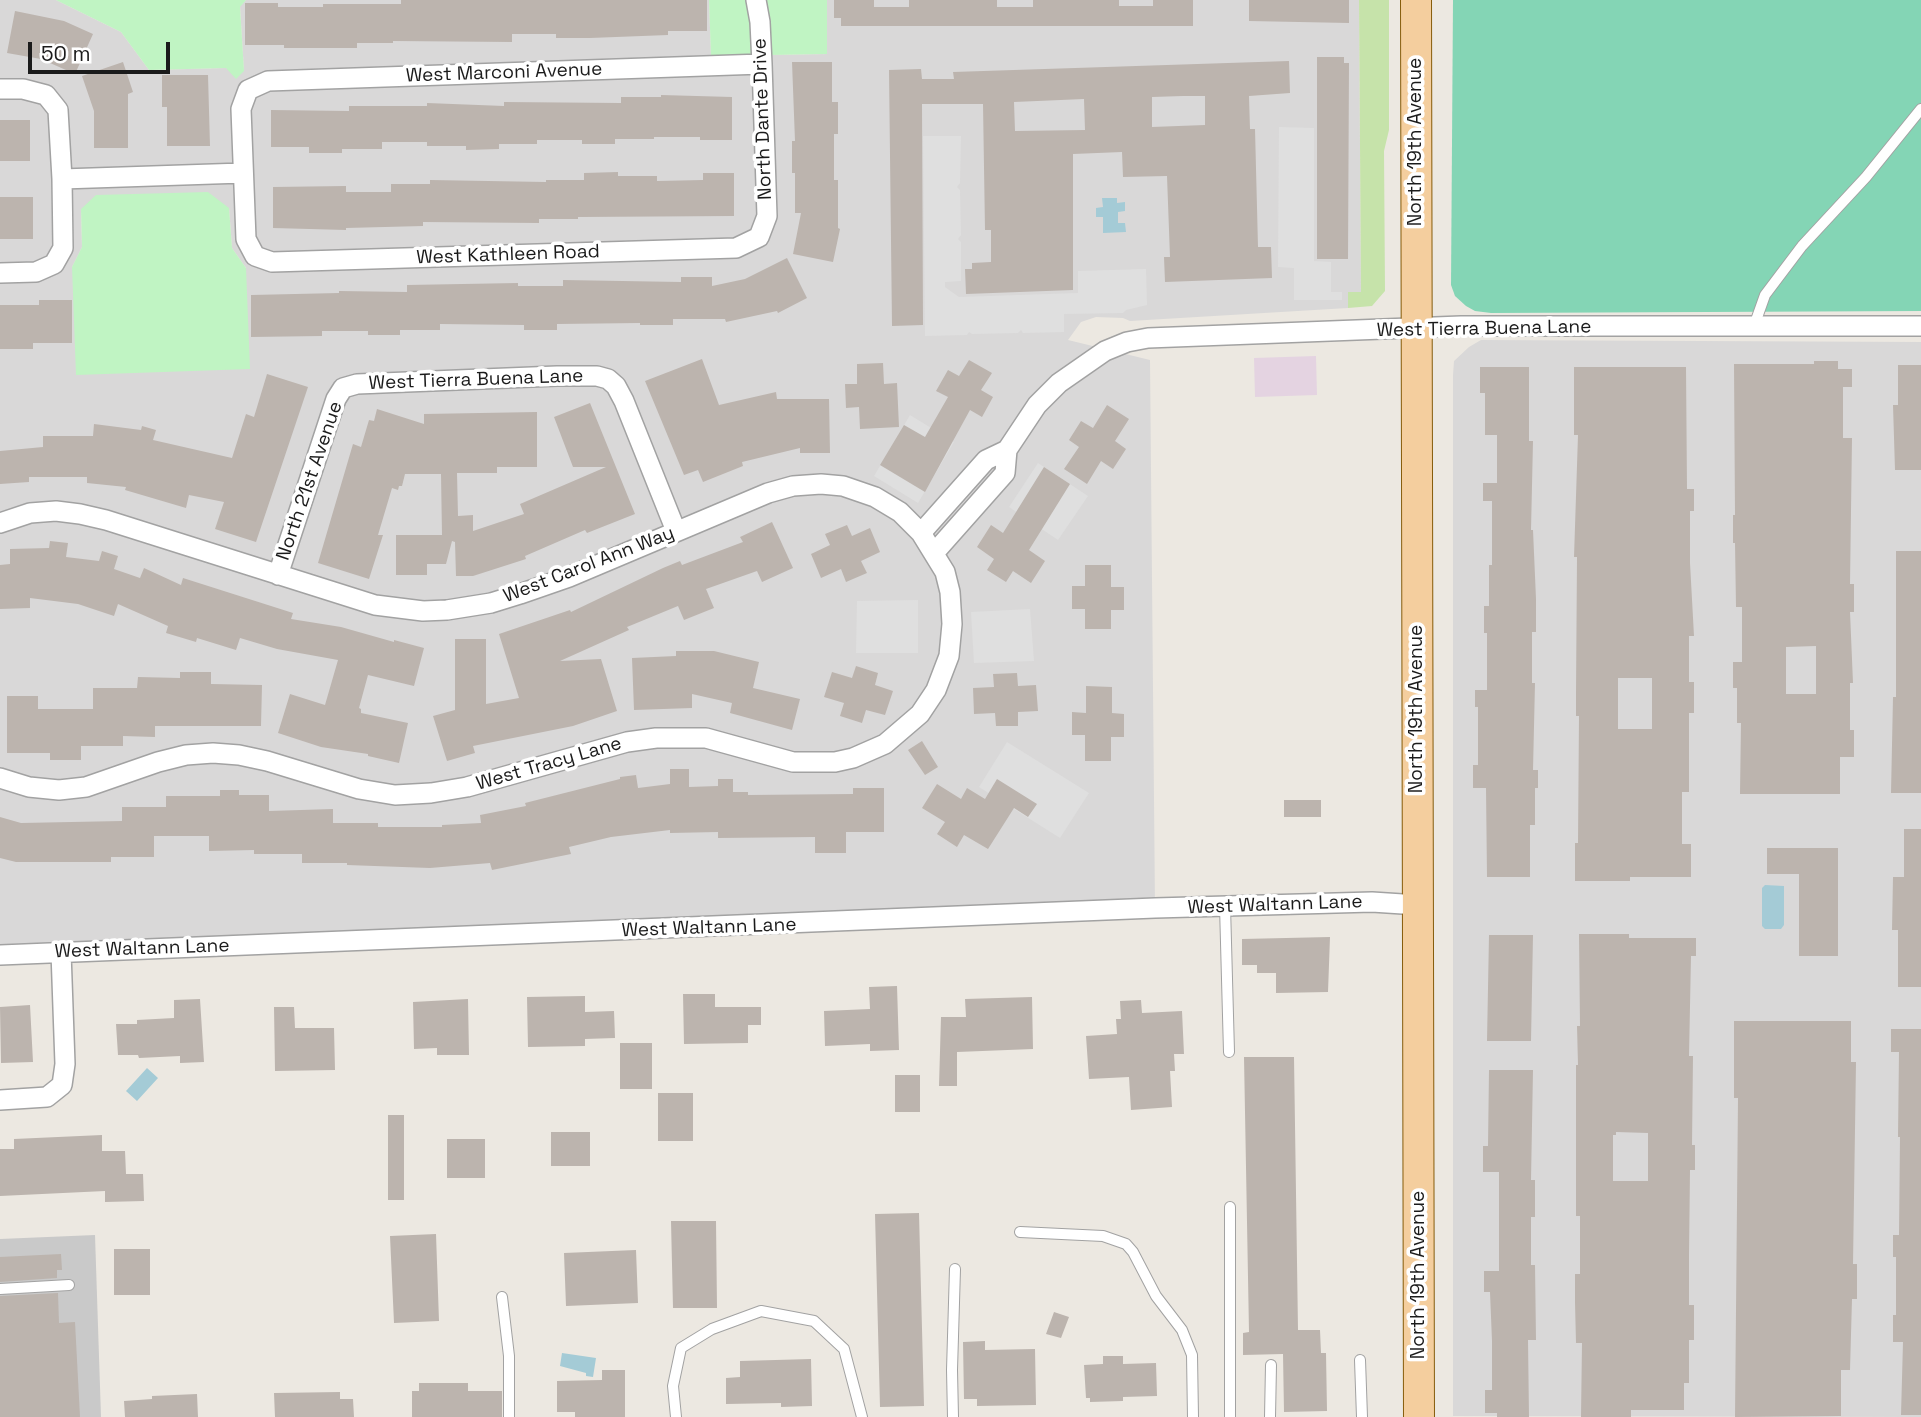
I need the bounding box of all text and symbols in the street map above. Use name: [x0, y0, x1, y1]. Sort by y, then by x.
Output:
scale bar: [32, 28, 173, 72]
street label: North Dante Drive: [749, 38, 777, 200]
text: 50 m: [41, 40, 91, 67]
street label: West Marconi Avenue: [405, 58, 603, 88]
street label: North 19th Avenue: [1405, 58, 1427, 226]
street label: West Kathleen Road: [416, 240, 600, 270]
street label: West Tierra Buena Lane: [1376, 316, 1592, 342]
street label: West Tierra Buena Lane: [368, 365, 584, 395]
street label: North 21st Avenue: [272, 398, 348, 564]
street label: West Carol Ann Way: [500, 522, 678, 608]
street label: North 19th Avenue: [1406, 625, 1428, 793]
street label: West Tracy Lane: [474, 732, 624, 796]
street label: West Waltann Lane: [1187, 891, 1363, 919]
street label: West Waltann Lane: [621, 914, 797, 942]
street label: West Waltann Lane: [54, 935, 230, 963]
street label: North 19th Avenue: [1408, 1191, 1430, 1359]

